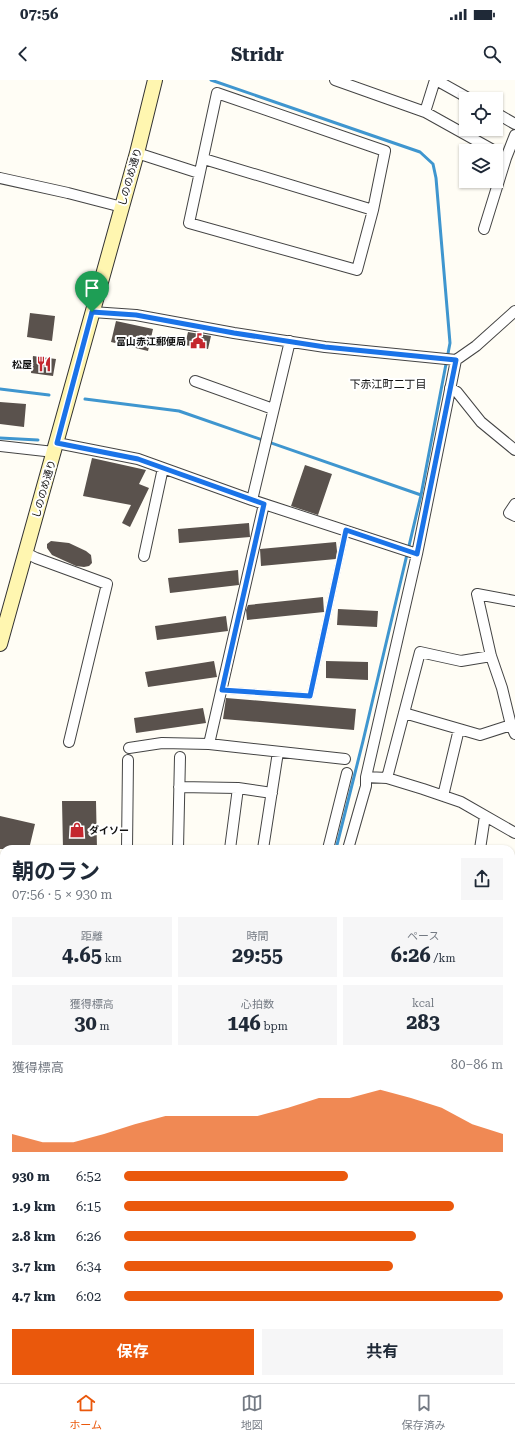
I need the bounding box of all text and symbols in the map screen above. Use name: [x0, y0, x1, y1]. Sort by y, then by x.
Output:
text: 07:56: [20, 5, 58, 23]
icon: back: [12, 43, 34, 65]
icon: search: [481, 43, 503, 65]
text: Stridr: [231, 44, 284, 65]
map controls: [459, 92, 503, 188]
button: locate: [459, 92, 503, 136]
button: layers: [459, 144, 503, 188]
street label: しののめ通り: [116, 147, 144, 207]
pin: [75, 271, 109, 312]
icon: arrive: [81, 277, 103, 299]
public building icon: 富山赤江郵便局: [189, 332, 207, 350]
place label: 富山赤江郵便局: [116, 336, 186, 347]
restaurant icon: 松屋: [35, 355, 53, 373]
place label: 松屋: [12, 359, 32, 370]
district label: 下赤江町二丁目: [350, 378, 427, 391]
street label: しののめ通り: [30, 459, 58, 519]
shop icon: ダイソー: [68, 821, 86, 839]
place label: ダイソー: [89, 825, 129, 836]
button: share: [461, 858, 503, 900]
text: 朝のラン: [12, 859, 100, 884]
text: 07:56 · 5 × 930 m: [12, 887, 112, 902]
text: 距離: [81, 930, 103, 943]
text: 時間: [246, 930, 268, 943]
text: ペース: [407, 930, 439, 943]
text: 4.65: [62, 943, 102, 967]
text: 29:55: [232, 943, 283, 967]
text: 6:26: [391, 943, 431, 967]
text: km: [102, 952, 122, 965]
text: /km: [431, 952, 456, 965]
text: kcal: [412, 997, 434, 1010]
text: 獲得標高: [70, 998, 114, 1011]
text: 心拍数: [241, 998, 274, 1011]
text: 283: [406, 1010, 440, 1034]
text: 30: [74, 1011, 97, 1035]
text: 146: [227, 1011, 261, 1035]
text: m: [97, 1020, 109, 1033]
text: bpm: [261, 1020, 288, 1033]
text: 80–86 m: [451, 1057, 503, 1072]
text: 獲得標高: [12, 1060, 64, 1075]
text: 930 m: [12, 1169, 50, 1184]
text: 6:52: [76, 1169, 101, 1184]
text: 1.9 km: [12, 1199, 55, 1214]
text: 6:15: [76, 1199, 101, 1214]
text: 2.8 km: [12, 1229, 55, 1244]
text: 6:26: [76, 1229, 101, 1244]
text: 3.7 km: [12, 1259, 55, 1274]
text: 6:34: [76, 1259, 101, 1274]
text: 4.7 km: [12, 1289, 55, 1304]
text: 6:02: [76, 1289, 101, 1304]
button: 保存: [12, 1329, 254, 1375]
button: 共有: [262, 1329, 503, 1375]
tab: ホーム: [69, 1392, 102, 1432]
tab: 地図: [241, 1392, 263, 1432]
tab: 保存済み: [402, 1392, 446, 1432]

